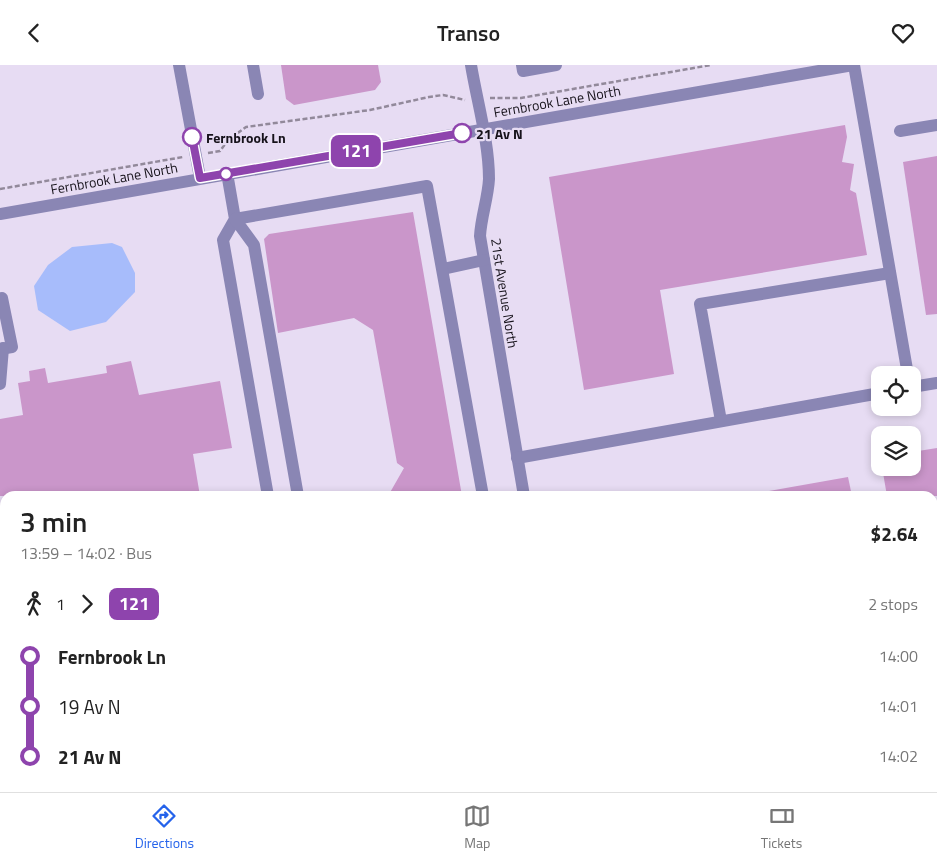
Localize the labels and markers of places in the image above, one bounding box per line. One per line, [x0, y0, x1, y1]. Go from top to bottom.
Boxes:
marker: 21 Av N [452, 123, 472, 143]
place label: 21 Av N [476, 123, 523, 144]
marker: Fernbrook Ln [182, 127, 202, 147]
place label: Fernbrook Ln [206, 127, 286, 148]
unlabelled marker [219, 167, 233, 181]

